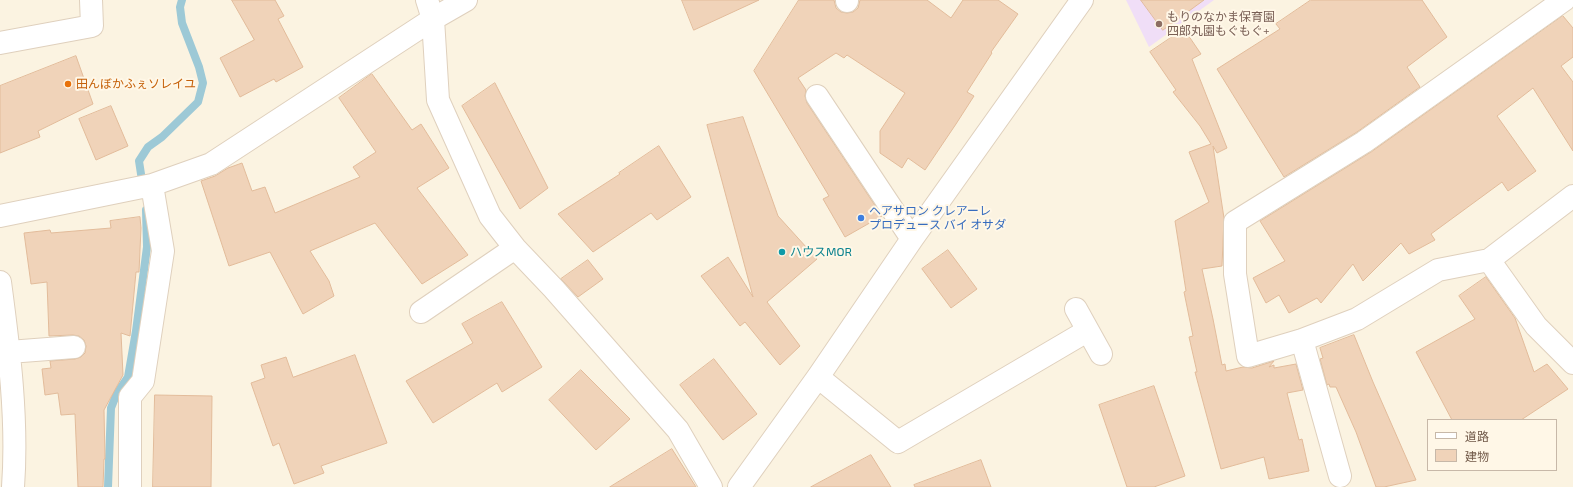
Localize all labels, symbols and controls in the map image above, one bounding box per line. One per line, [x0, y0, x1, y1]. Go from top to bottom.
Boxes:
place label: もりのなかま保育園 四郎丸園もぐもぐ+ [1167, 10, 1275, 38]
marker: もりのなかま保育園 四郎丸園もぐもぐ+ [1154, 19, 1164, 29]
place label: 田んぼかふぇソレイユ [76, 77, 196, 91]
marker: 田んぼかふぇソレイユ [63, 79, 73, 89]
place label: ヘアサロン クレアーレ プロデュース バイ オサダ [869, 204, 1006, 232]
marker: ヘアサロン クレアーレ プロデュース バイ オサダ [856, 213, 866, 223]
place label: ハウスMOR [790, 245, 852, 259]
marker: ハウスMOR [777, 247, 787, 257]
legend [1427, 419, 1557, 471]
text: 道路 [1465, 429, 1489, 443]
text: 建物 [1465, 449, 1489, 463]

